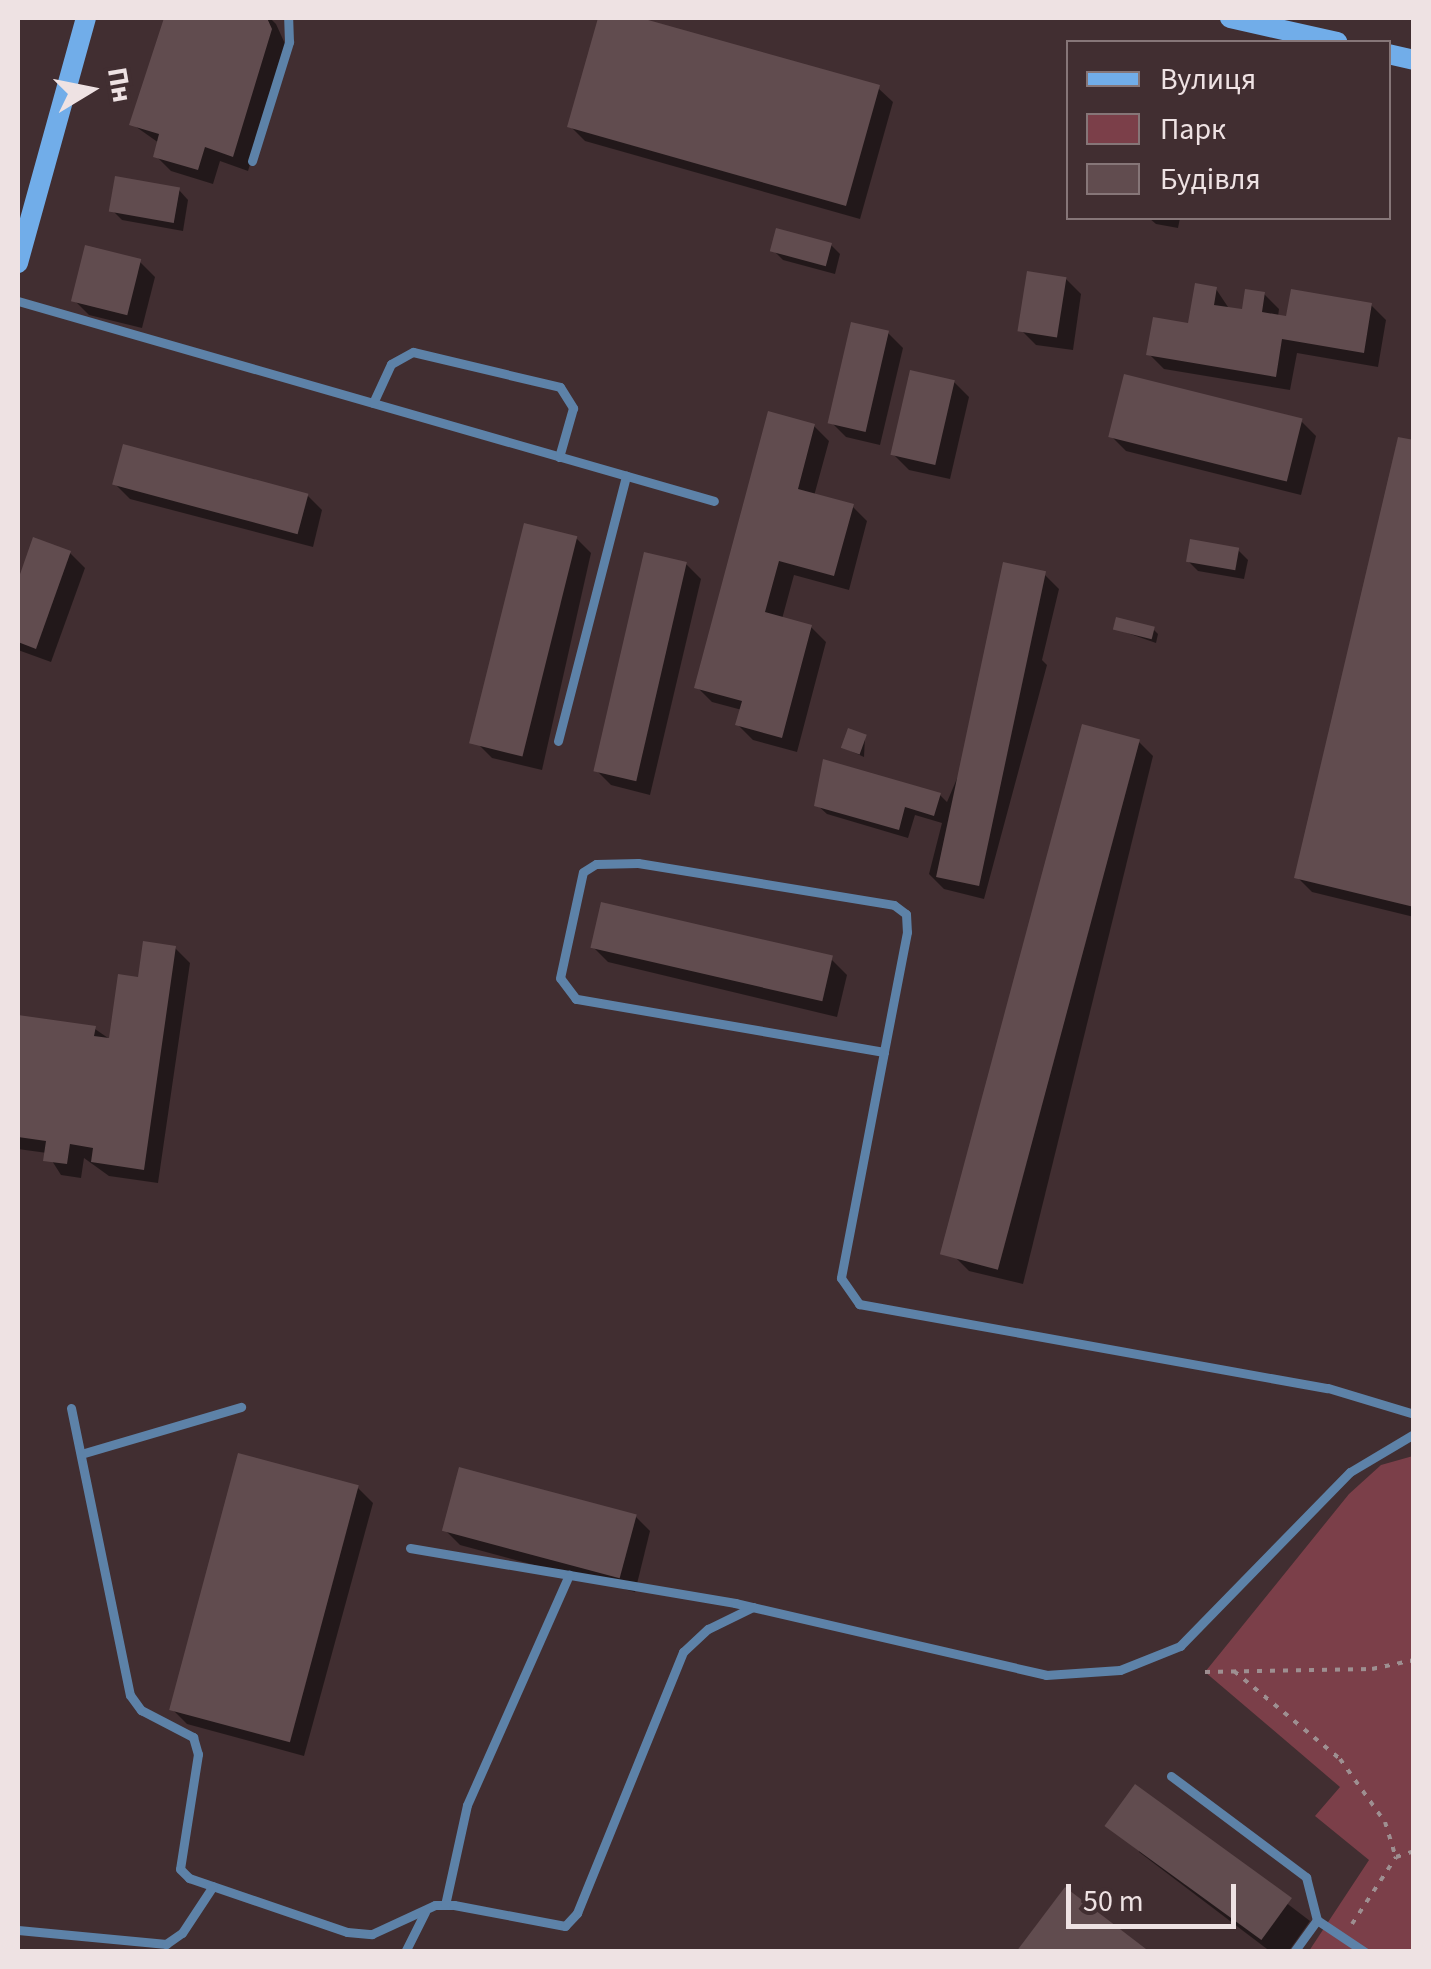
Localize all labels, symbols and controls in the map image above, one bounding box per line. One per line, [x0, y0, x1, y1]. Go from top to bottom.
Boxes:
north arrow [40, 40, 140, 140]
legend [1066, 40, 1391, 220]
text: Вулиця [1160, 58, 1256, 101]
text: Пн [97, 64, 142, 105]
text: Парк [1160, 108, 1226, 151]
text: Будівля [1160, 158, 1261, 201]
scale bar [1071, 1864, 1241, 1926]
text: 50 m [1083, 1880, 1144, 1923]

